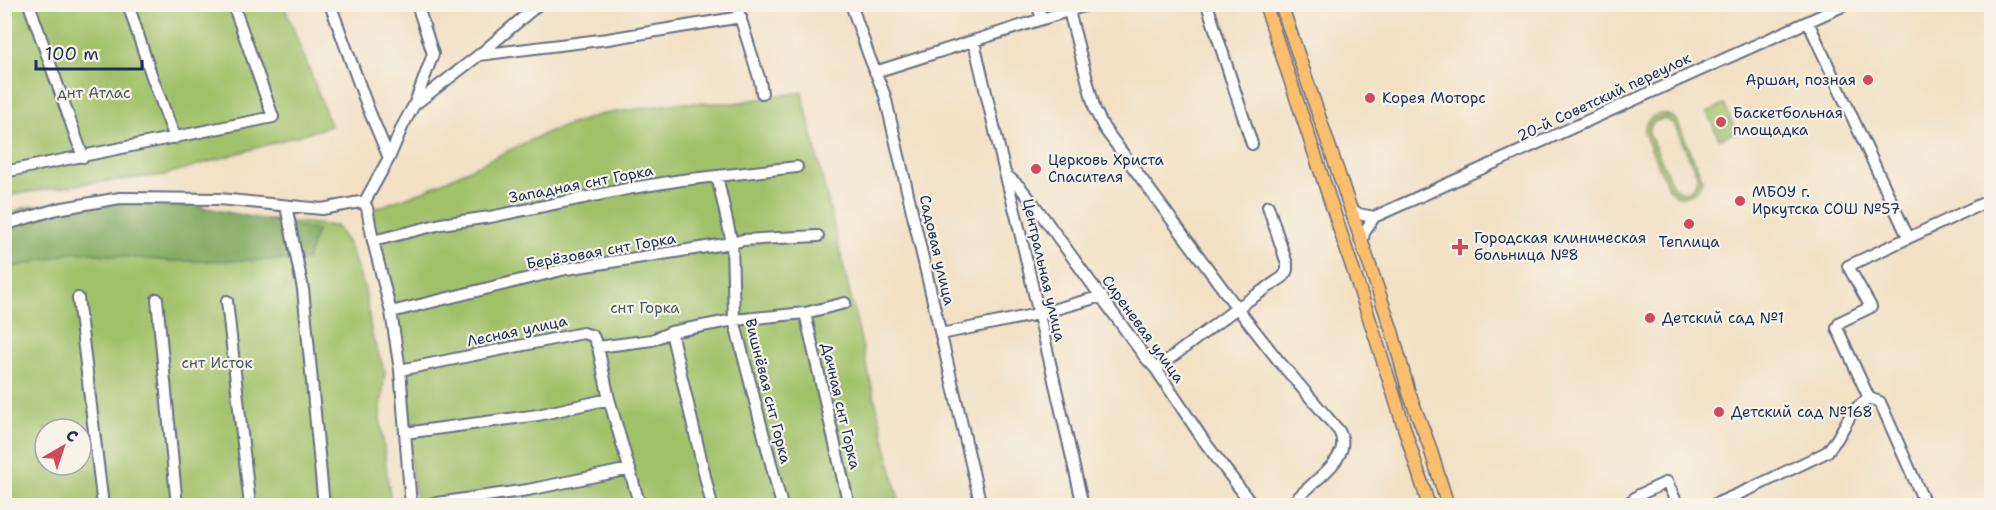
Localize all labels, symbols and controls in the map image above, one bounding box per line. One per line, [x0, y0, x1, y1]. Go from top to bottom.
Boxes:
scale bar [36, 33, 142, 71]
text: 100 m [45, 42, 99, 66]
street label: 20-й Советский переулок [1514, 48, 1694, 146]
place label: Аршан, позная [1745, 70, 1856, 90]
marker: Аршан, позная [1861, 73, 1875, 87]
park label: днт Атлас [57, 83, 131, 103]
place label: Корея Моторс [1382, 88, 1486, 108]
marker: Корея Моторс [1363, 91, 1377, 105]
place label: Баскетбольная площадка [1733, 103, 1843, 140]
marker: Баскетбольная площадка [1714, 115, 1728, 129]
place label: Церковь Христа Спасителя [1048, 150, 1165, 187]
street label: Западная снт Горка [507, 160, 656, 208]
marker: Церковь Христа Спасителя [1029, 162, 1043, 176]
place label: МБОУ г. Иркутска СОШ №57 [1752, 182, 1900, 219]
street label: Садовая улица [915, 193, 960, 308]
marker: МБОУ г. Иркутска СОШ №57 [1733, 194, 1747, 208]
street label: Центральная улица [1018, 197, 1070, 344]
marker: Теплица [1682, 217, 1696, 231]
street label: Берёзовая снт Горка [525, 228, 678, 274]
place label: Городская клиническая больница №8 [1474, 228, 1646, 265]
place label: Теплица [1658, 232, 1720, 252]
marker: Городская клиническая больница №8 [1451, 238, 1469, 256]
street label: Сиреневая улица [1097, 271, 1189, 387]
park label: снт Горка [610, 298, 680, 318]
place label: Детский сад №1 [1662, 308, 1784, 328]
street label: Лесная улица [465, 310, 570, 351]
marker: Детский сад №1 [1643, 311, 1657, 325]
street label: Вишнёвая снт Горка [740, 316, 796, 466]
street label: Дачная снт Горка [817, 341, 865, 472]
park label: снт Исток [182, 353, 252, 373]
place label: Детский сад №168 [1731, 402, 1873, 422]
marker: Детский сад №168 [1712, 405, 1726, 419]
north arrow [33, 417, 93, 477]
text: С [62, 424, 83, 447]

